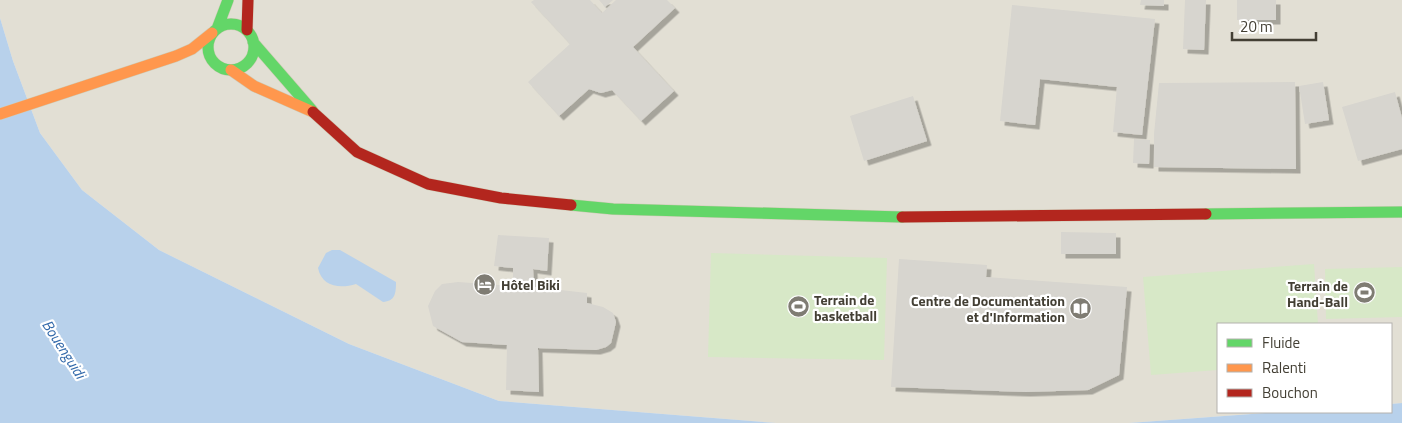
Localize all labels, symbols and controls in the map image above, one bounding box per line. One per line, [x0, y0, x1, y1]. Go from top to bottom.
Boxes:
scale bar [1232, 10, 1316, 42]
text: 20 m [1240, 15, 1273, 38]
hotel icon: Hôtel Biki [473, 272, 497, 296]
place label: Hôtel Biki [501, 274, 560, 295]
place label: Terrain de Hand-Ball [1287, 275, 1348, 312]
sports icon: Terrain de Hand-Ball [1352, 281, 1376, 305]
place label: Terrain de basketball [814, 289, 877, 326]
place label: Centre de Documentation et d'Information [911, 290, 1065, 327]
sports icon: Terrain de basketball [786, 295, 810, 319]
library icon: Centre de Documentation et d'Information [1069, 296, 1093, 320]
water label: Bouenguidi [36, 315, 93, 385]
legend [1217, 323, 1392, 413]
text: Fluide [1262, 331, 1300, 354]
text: Ralenti [1262, 356, 1306, 379]
text: Bouchon [1262, 381, 1318, 404]

